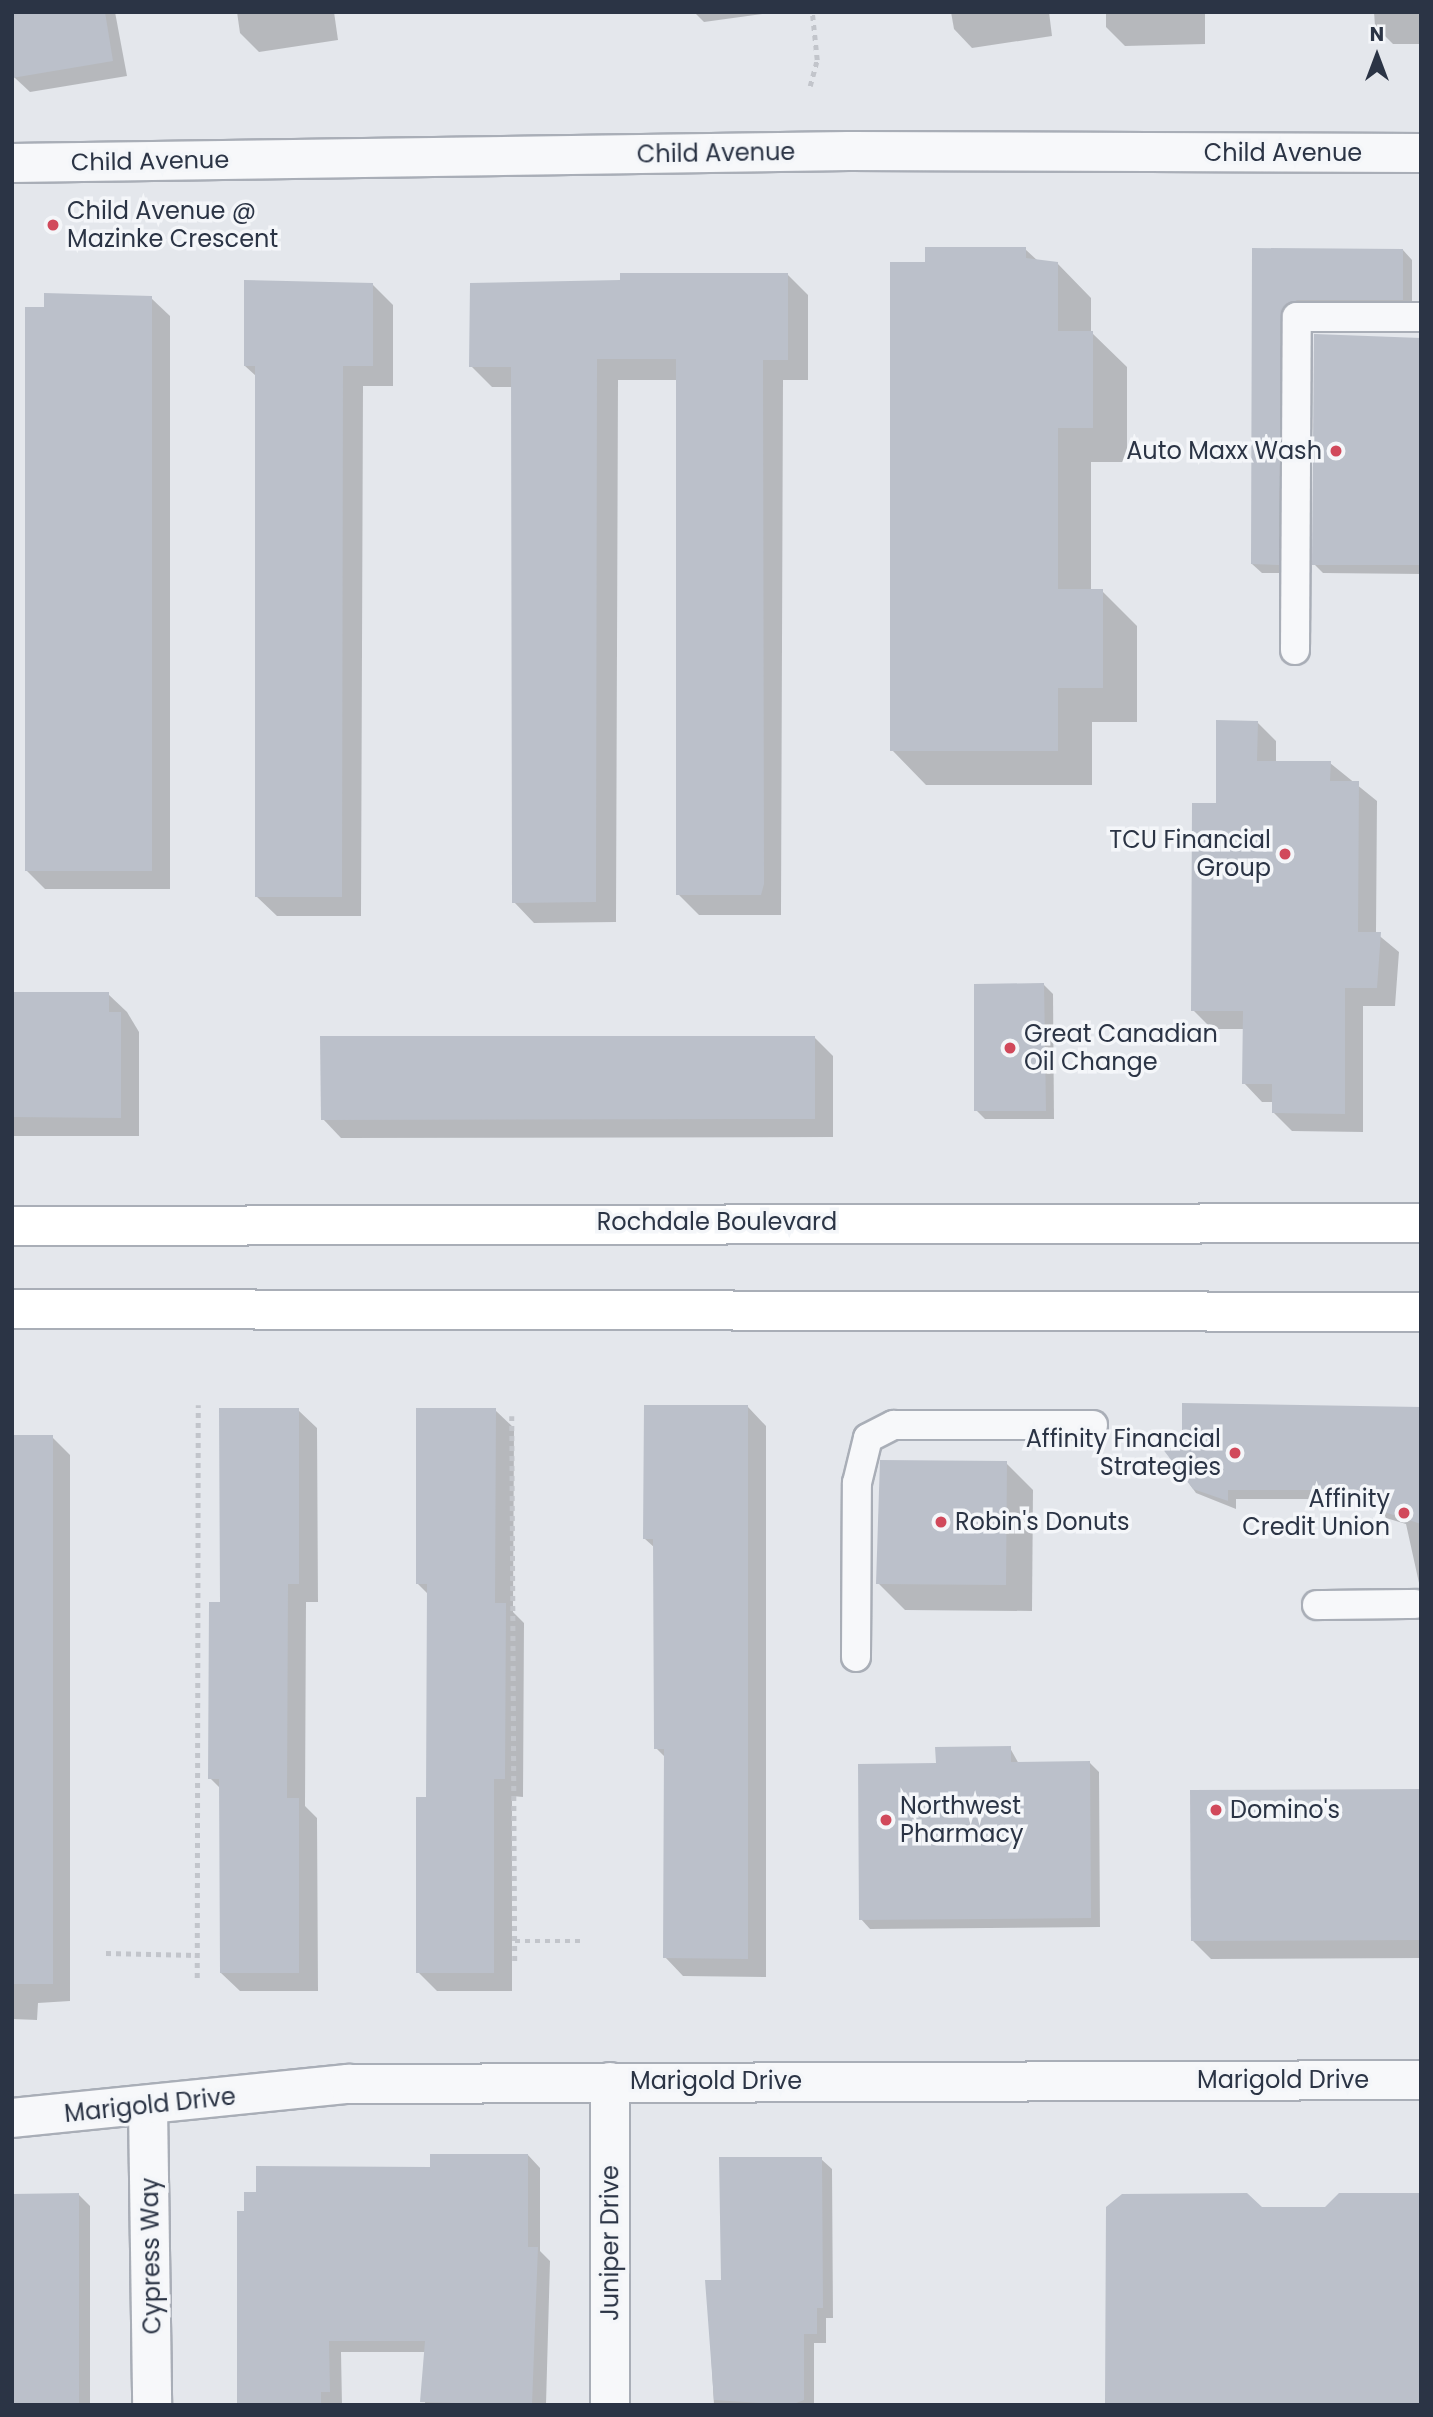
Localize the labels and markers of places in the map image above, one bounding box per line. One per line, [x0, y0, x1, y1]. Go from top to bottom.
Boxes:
place label: Child Avenue @ Mazinke Crescent [67, 197, 278, 253]
marker: Child Avenue @ Mazinke Crescent [45, 217, 61, 233]
place label: Auto Maxx Wash [1126, 437, 1322, 465]
marker: Auto Maxx Wash [1328, 443, 1344, 459]
place label: TCU Financial Group [1109, 826, 1271, 882]
marker: TCU Financial Group [1277, 846, 1293, 862]
place label: Great Canadian Oil Change [1024, 1020, 1218, 1076]
marker: Great Canadian Oil Change [1002, 1040, 1018, 1056]
place label: Affinity Financial Strategies [1026, 1425, 1221, 1481]
marker: Affinity Financial Strategies [1227, 1445, 1243, 1461]
place label: Affinity Credit Union [1242, 1485, 1390, 1541]
marker: Affinity Credit Union [1396, 1505, 1412, 1521]
place label: Robin's Donuts [955, 1508, 1130, 1536]
marker: Robin's Donuts [933, 1514, 949, 1530]
place label: Northwest Pharmacy [900, 1792, 1023, 1848]
place label: Domino's [1230, 1796, 1340, 1824]
marker: Domino's [1208, 1802, 1224, 1818]
marker: Northwest Pharmacy [878, 1812, 894, 1828]

